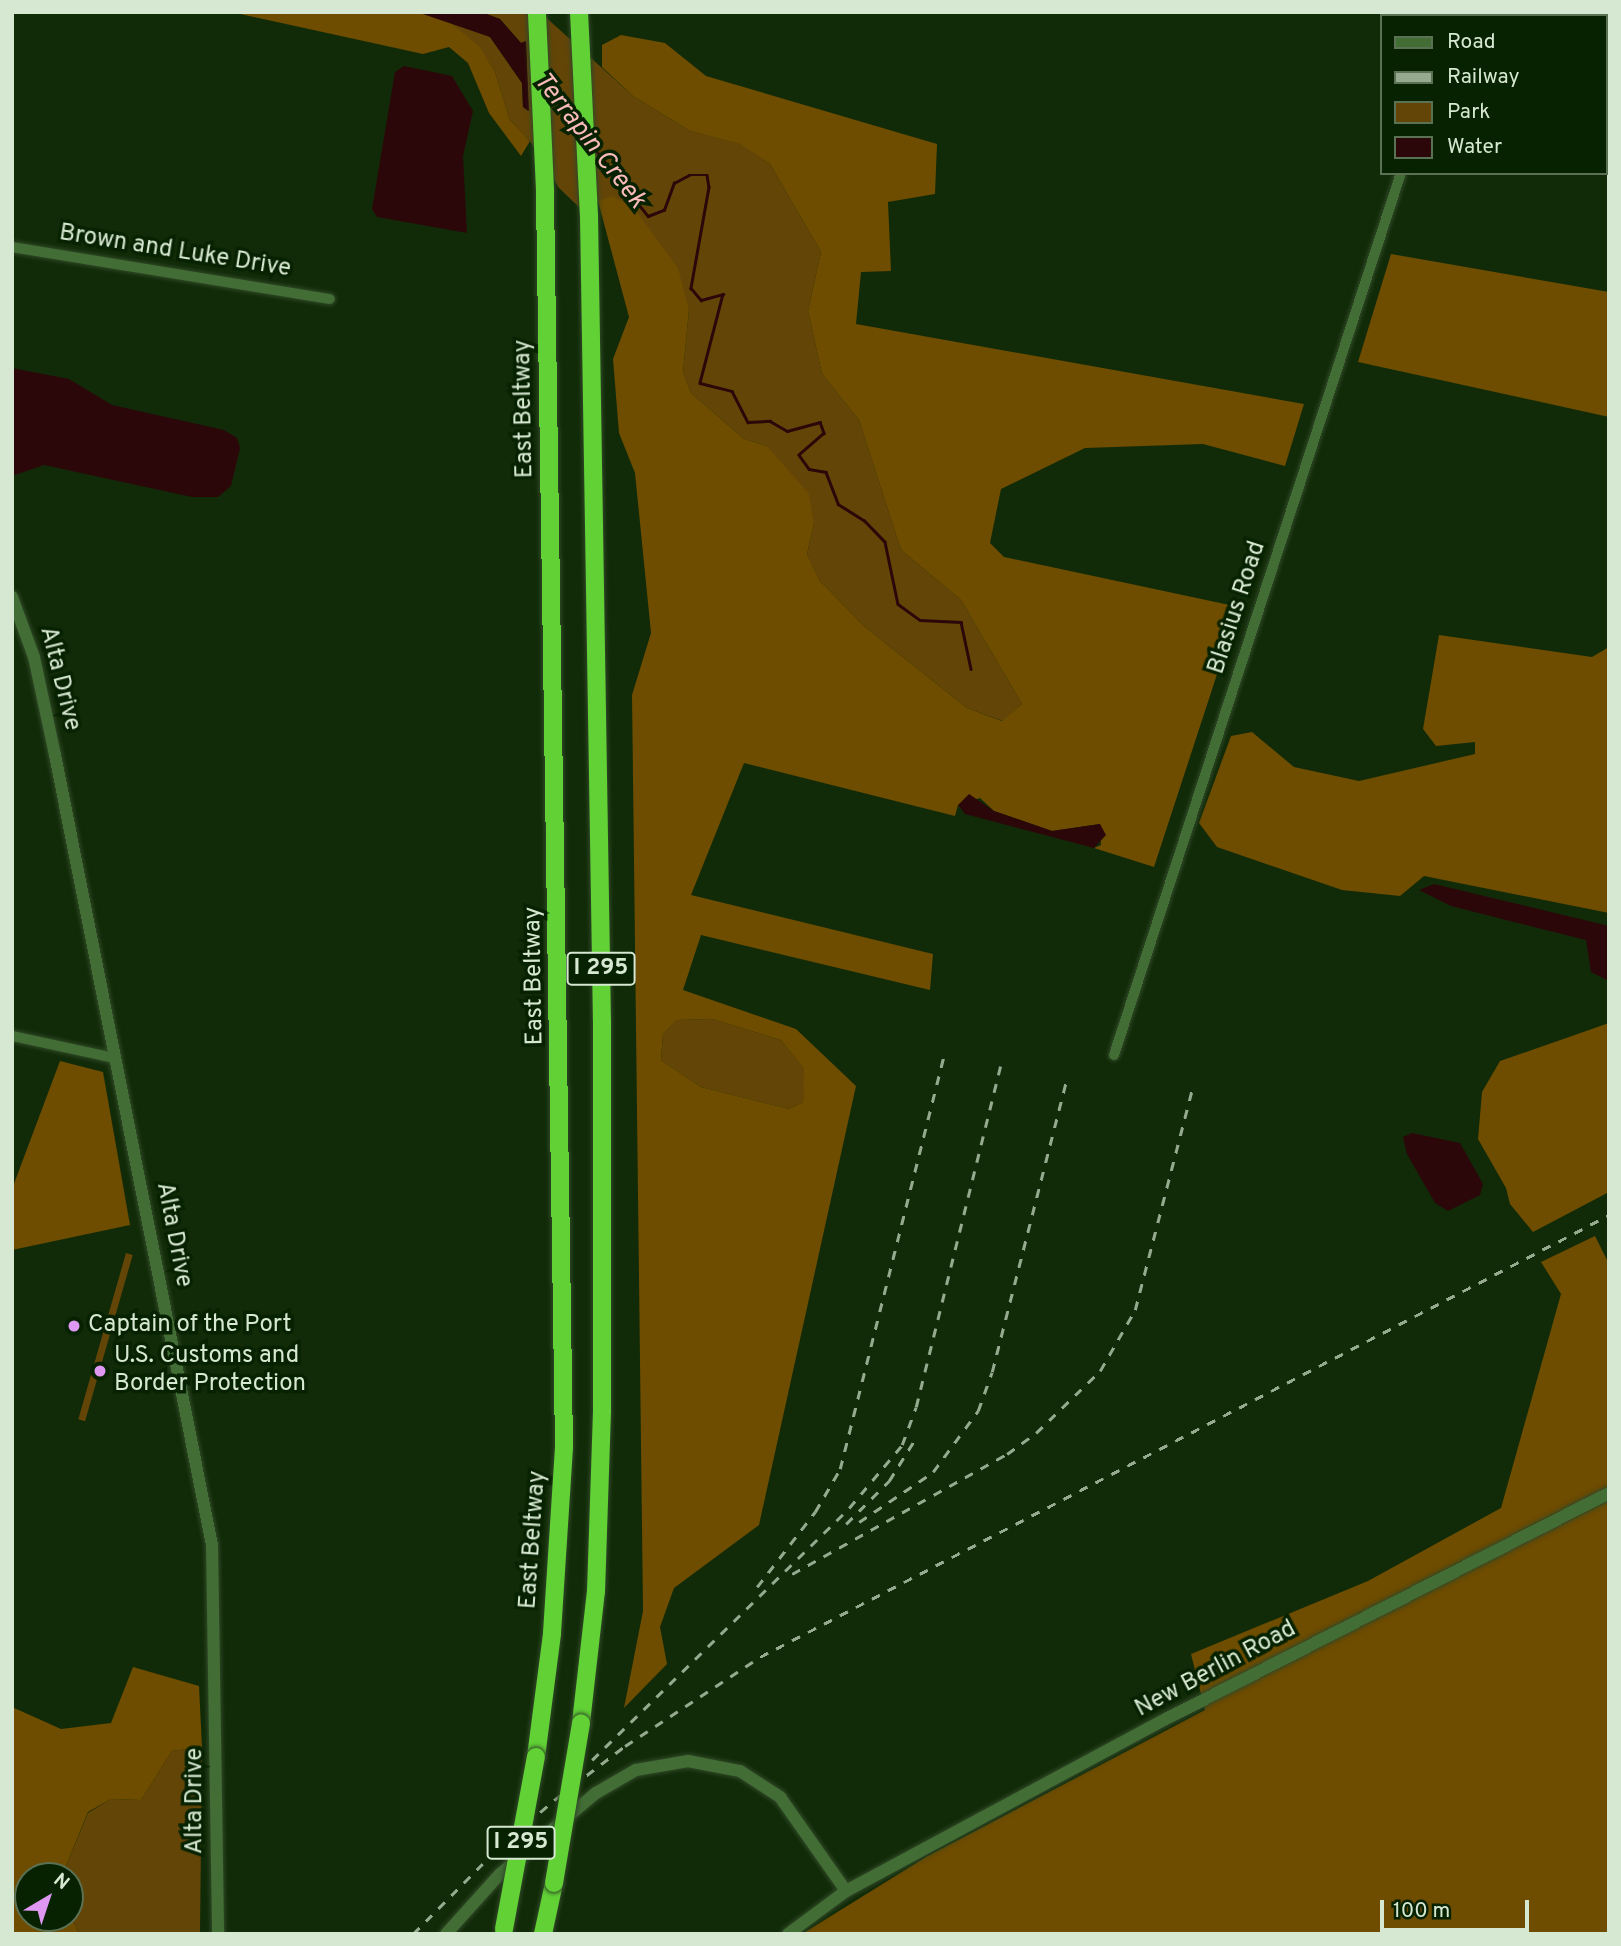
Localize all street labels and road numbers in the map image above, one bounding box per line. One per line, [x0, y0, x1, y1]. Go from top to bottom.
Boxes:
street label: Brown and Luke Drive [57, 219, 293, 285]
street label: East Beltway [509, 339, 541, 479]
street label: Blasius Road [1203, 538, 1273, 678]
street label: Alta Drive [32, 624, 86, 734]
street label: East Beltway [519, 906, 551, 1046]
road number: I 295 [566, 950, 636, 988]
street label: Alta Drive [149, 1180, 197, 1290]
street label: East Beltway [515, 1470, 553, 1610]
street label: New Berlin Road [1131, 1616, 1301, 1724]
street label: Alta Drive [182, 1748, 210, 1854]
road number: I 295 [486, 1824, 556, 1862]

